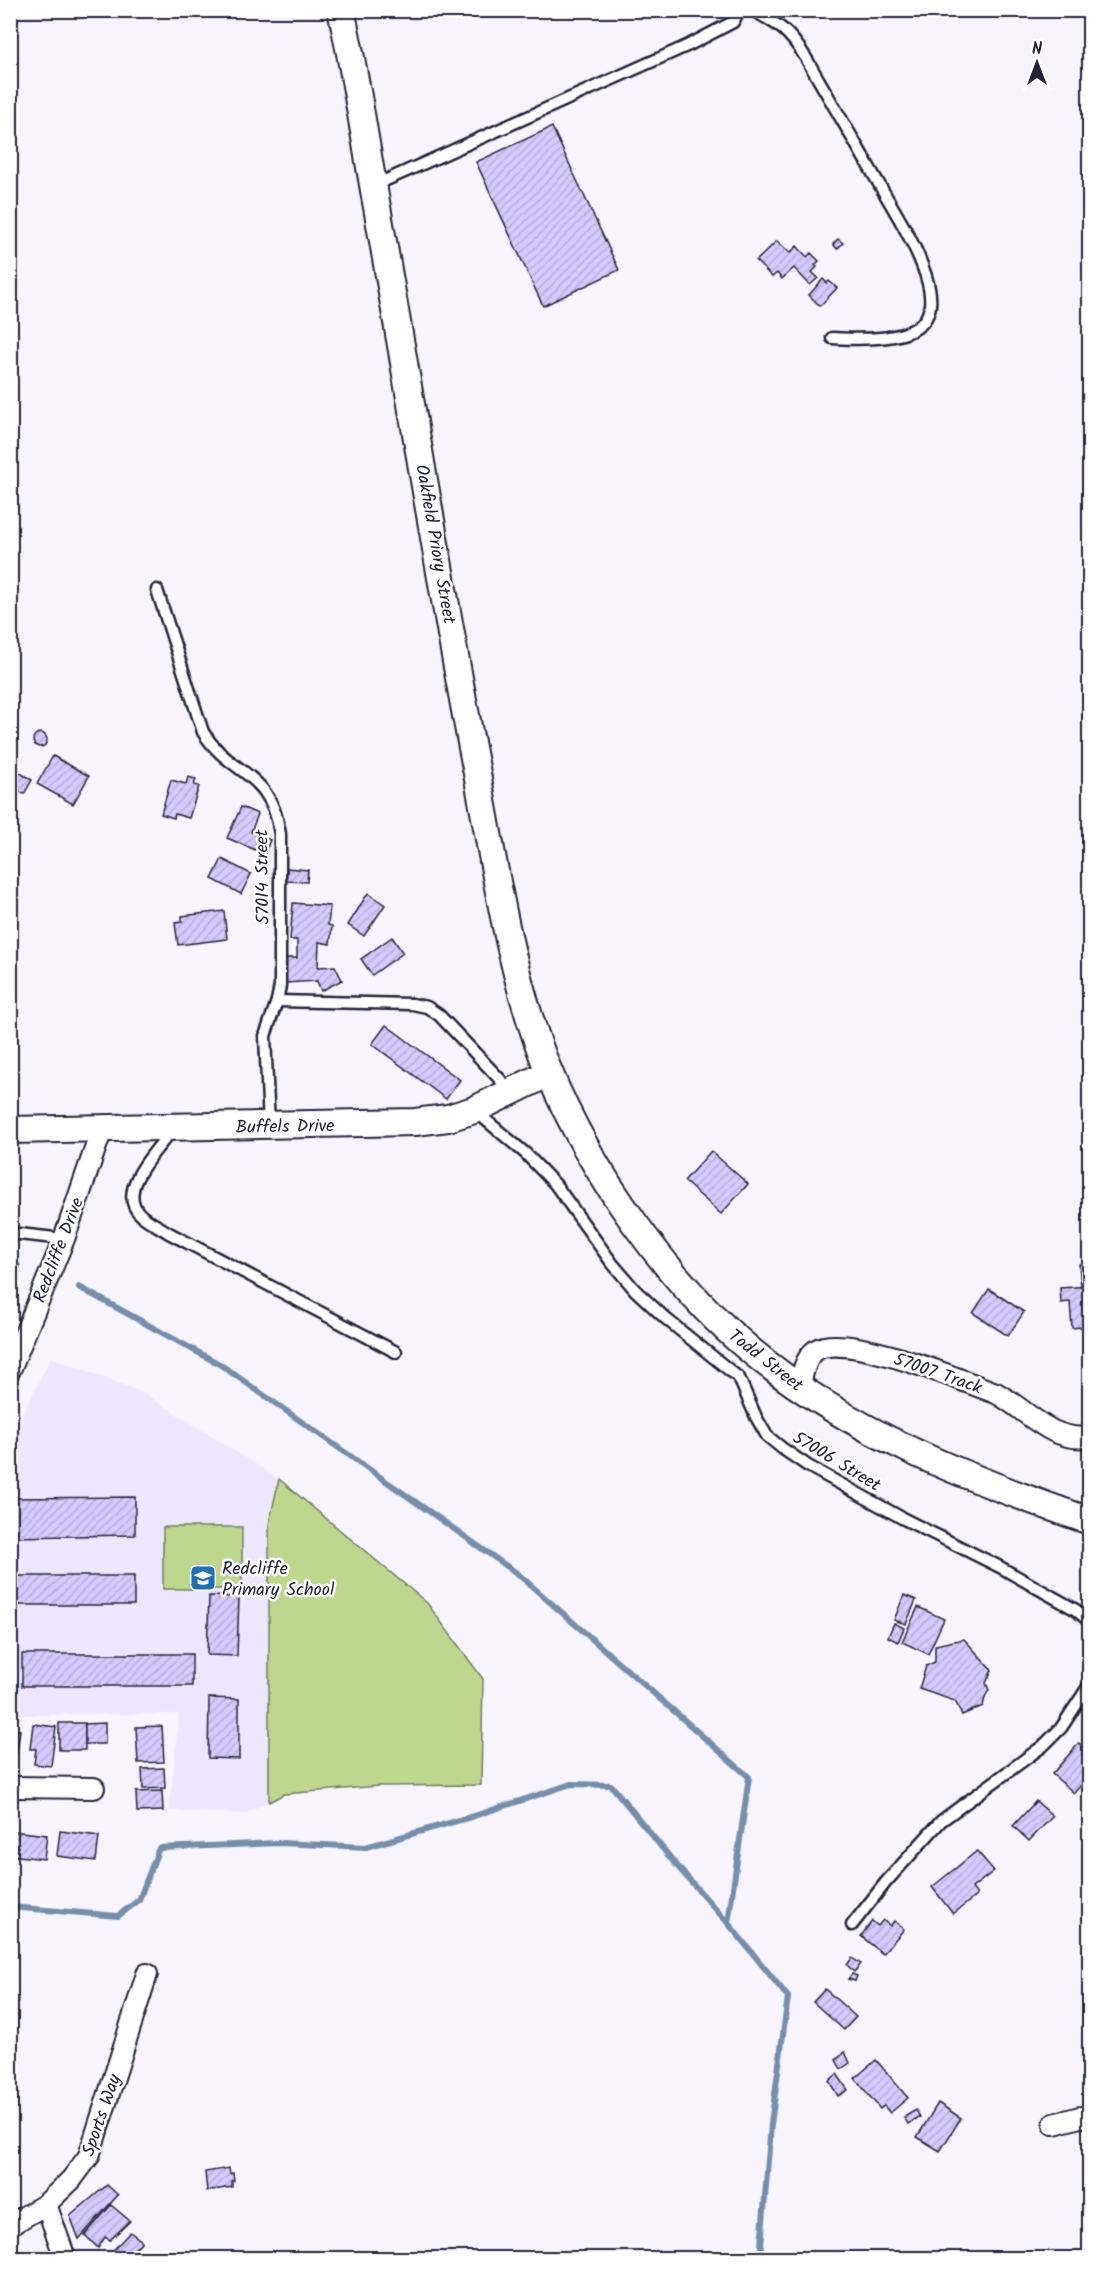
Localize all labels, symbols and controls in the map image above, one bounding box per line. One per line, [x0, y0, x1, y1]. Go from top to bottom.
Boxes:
north arrow [1007, 33, 1067, 93]
text: N [1032, 37, 1042, 62]
street label: Oakfield Priory Street [406, 462, 463, 627]
street label: 57014 Street [248, 828, 279, 925]
street label: Buffels Drive [235, 1112, 335, 1143]
street label: Redcliffe Drive [26, 1194, 93, 1307]
street label: Todd Street [721, 1322, 810, 1401]
street label: 57007 Track [889, 1346, 986, 1403]
street label: 57006 Street [786, 1424, 887, 1501]
place label: Redcliffe Primary School [222, 1555, 335, 1605]
school or university icon: Redcliffe Primary School [188, 1563, 218, 1593]
street label: Sports Way [75, 2070, 130, 2160]

